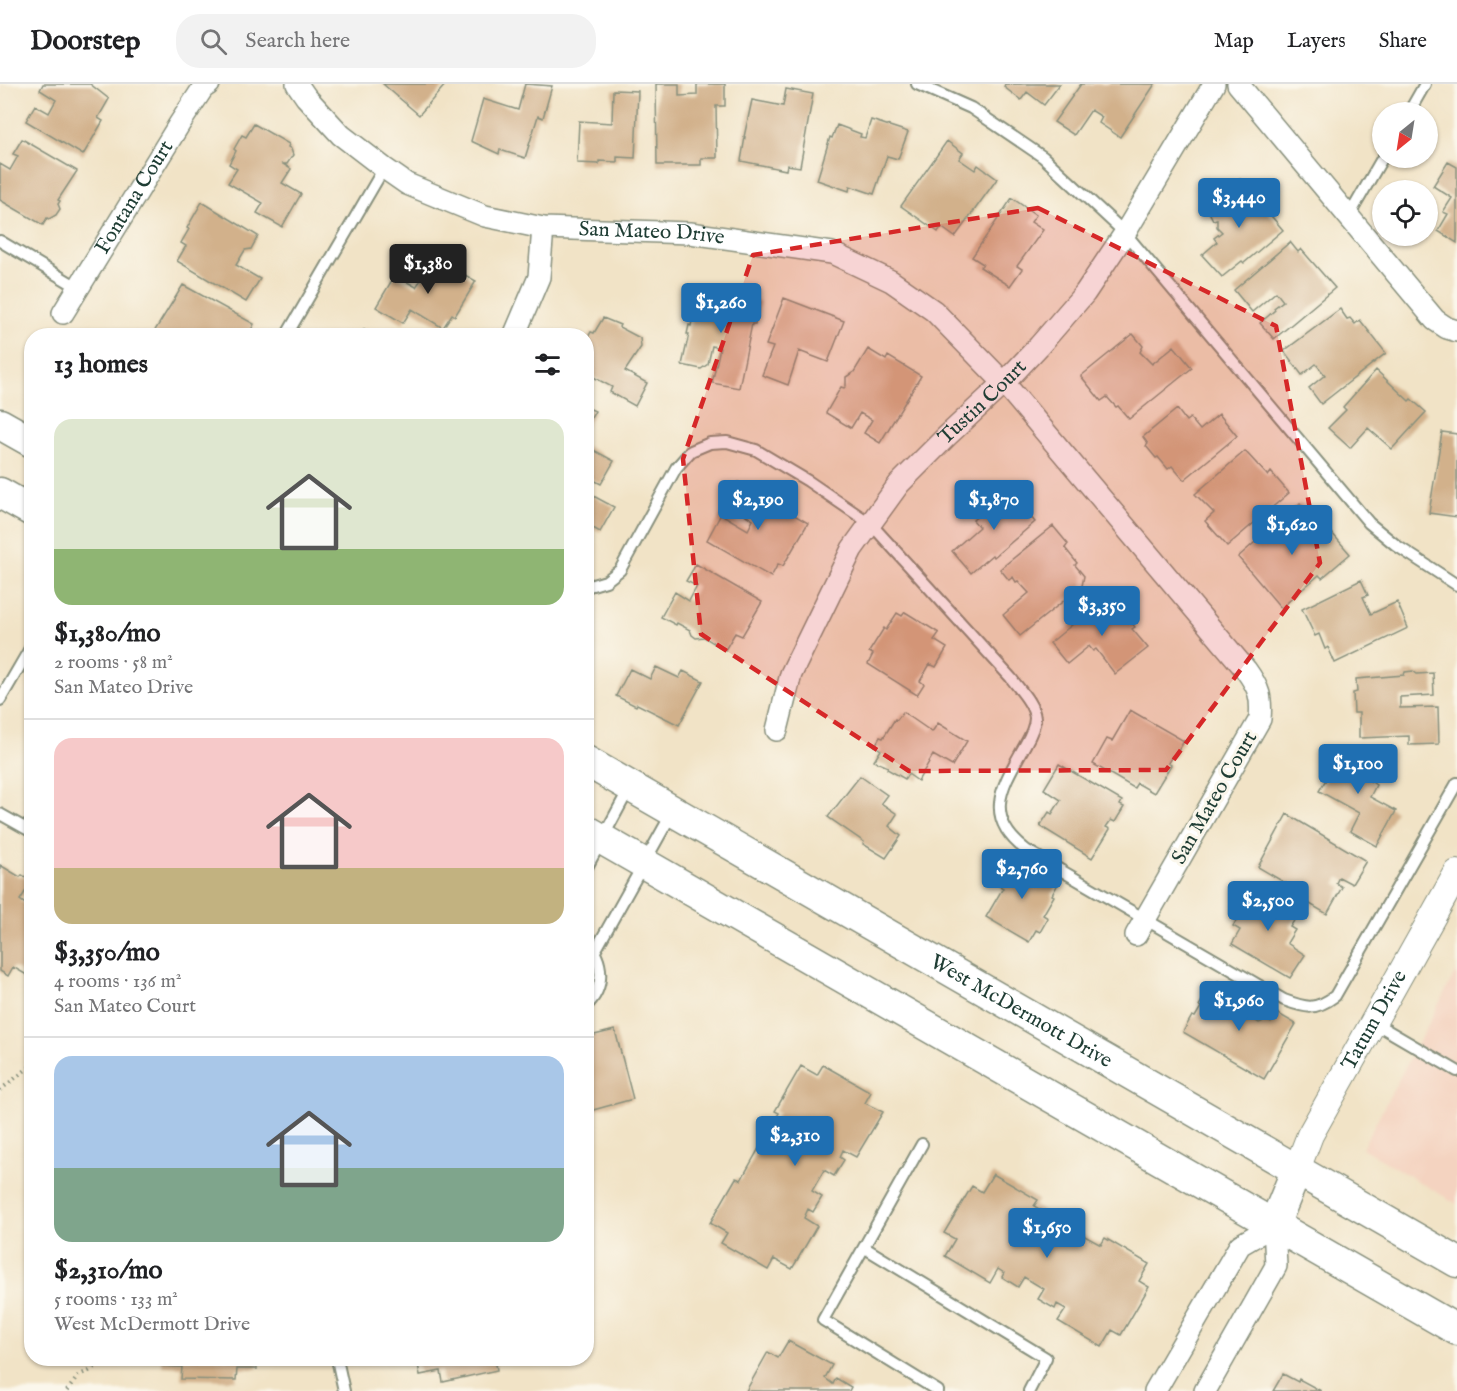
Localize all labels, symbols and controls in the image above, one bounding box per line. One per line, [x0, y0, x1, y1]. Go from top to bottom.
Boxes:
search box [176, 14, 596, 68]
text: Doorstep [30, 24, 140, 59]
icon: search [197, 25, 230, 58]
text: Search here [245, 27, 350, 55]
text: Map [1214, 28, 1254, 55]
text: Layers [1287, 28, 1346, 55]
text: Share [1379, 28, 1427, 55]
north arrow [1372, 102, 1438, 168]
map controls [1372, 102, 1438, 246]
street label: Fontana Court [89, 135, 180, 259]
pin: $3,440 [1190, 178, 1288, 229]
button: locate [1372, 180, 1438, 246]
text: $3,440 [1212, 185, 1266, 210]
street label: San Mateo Drive [578, 216, 727, 251]
pin: $1,380 [379, 244, 477, 295]
text: $1,380 [404, 251, 452, 276]
pin: $1,260 [672, 283, 770, 334]
text: $1,260 [695, 290, 747, 315]
text: 13 homes [54, 348, 148, 381]
icon: filters [531, 348, 564, 381]
street label: Tustin Court [933, 354, 1033, 451]
icon: home [255, 458, 363, 566]
pin: $2,190 [709, 480, 807, 531]
pin: $1,870 [945, 480, 1043, 531]
text: $2,190 [732, 487, 784, 512]
text: $1,870 [969, 487, 1019, 512]
pin: $1,620 [1243, 505, 1341, 556]
text: $1,620 [1266, 512, 1318, 537]
pin: $3,350 [1053, 586, 1151, 637]
text: $3,350 [1078, 593, 1126, 618]
text: $1,380/mo [54, 617, 161, 650]
text: 2 rooms · 58 m² [54, 650, 173, 675]
text: San Mateo Drive [54, 675, 193, 700]
street label: San Mateo Court [1166, 727, 1264, 869]
pin: $1,100 [1309, 744, 1407, 795]
text: $1,100 [1333, 751, 1383, 776]
icon: home [255, 777, 363, 885]
pin: $2,760 [973, 849, 1071, 900]
text: $2,760 [996, 856, 1048, 881]
pin: $2,500 [1219, 881, 1317, 932]
text: $2,500 [1242, 888, 1294, 913]
text: $3,350/mo [54, 936, 160, 969]
street label: West McDermott Drive [925, 948, 1117, 1075]
street label: Tatum Drive [1336, 965, 1413, 1075]
text: 4 rooms · 136 m² [54, 969, 181, 994]
pin: $1,960 [1190, 981, 1288, 1032]
text: $1,960 [1214, 988, 1264, 1013]
text: San Mateo Court [54, 994, 196, 1019]
icon: home [255, 1095, 363, 1203]
pin: $2,310 [746, 1116, 844, 1167]
text: $2,310 [770, 1123, 820, 1148]
pin: $1,650 [998, 1208, 1096, 1259]
text: $1,650 [1022, 1215, 1072, 1240]
text: $2,310/mo [54, 1254, 162, 1287]
text: 5 rooms · 133 m² [54, 1287, 178, 1312]
text: West McDermott Drive [54, 1312, 250, 1337]

